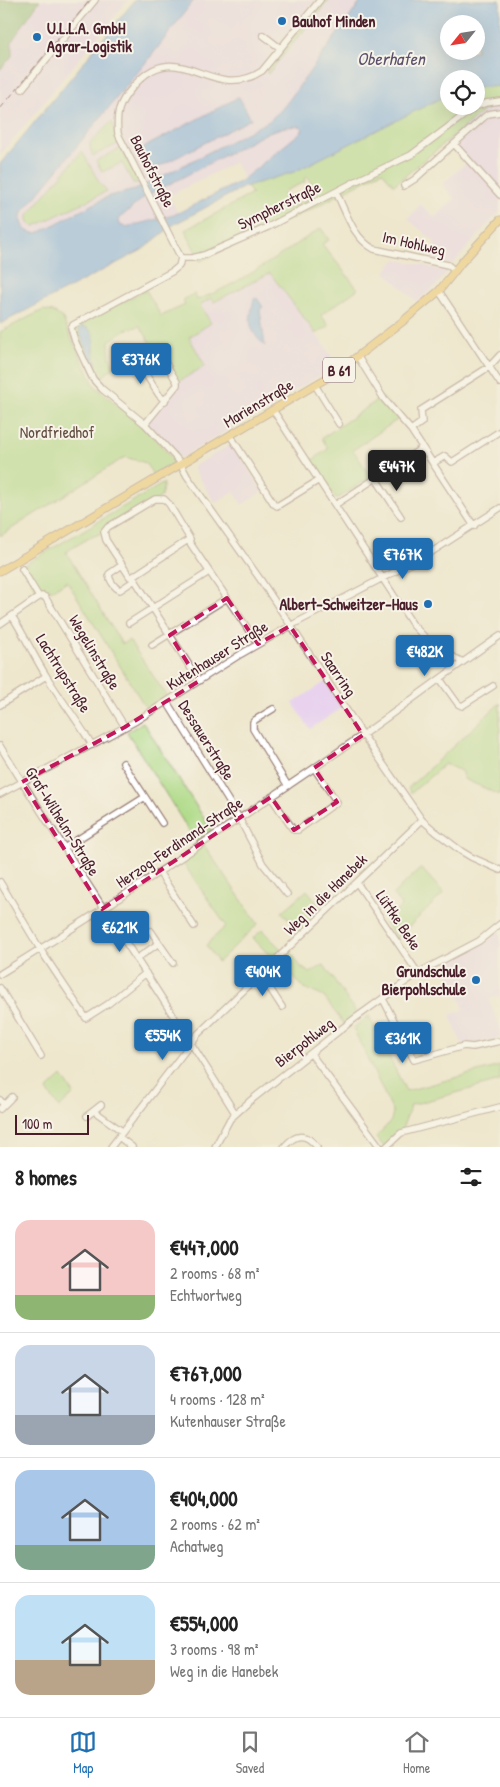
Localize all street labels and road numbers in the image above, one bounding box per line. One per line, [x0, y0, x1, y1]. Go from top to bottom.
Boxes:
street label: Bauhofstraße [125, 131, 181, 212]
street label: Sympherstraße [234, 175, 325, 235]
street label: Im Hohlweg [380, 225, 448, 261]
road number: B 61 [323, 358, 355, 382]
street label: Marienstraße [219, 373, 298, 433]
street label: Wegelinstraße [64, 610, 126, 694]
street label: Kutenhauser Straße [162, 615, 272, 695]
street label: Lachtrupstraße [31, 629, 97, 717]
street label: Saarring [316, 647, 362, 701]
street label: Dessauerstraße [174, 696, 241, 785]
street label: Graf-Wilhelm-Straße [21, 762, 106, 880]
street label: Herzog-Ferdinand-Straße [111, 791, 247, 893]
street label: Weg in die Hanebek [278, 848, 372, 940]
street label: Lüttke Beke [371, 886, 427, 955]
street label: Bierpohlweg [270, 1012, 338, 1072]

